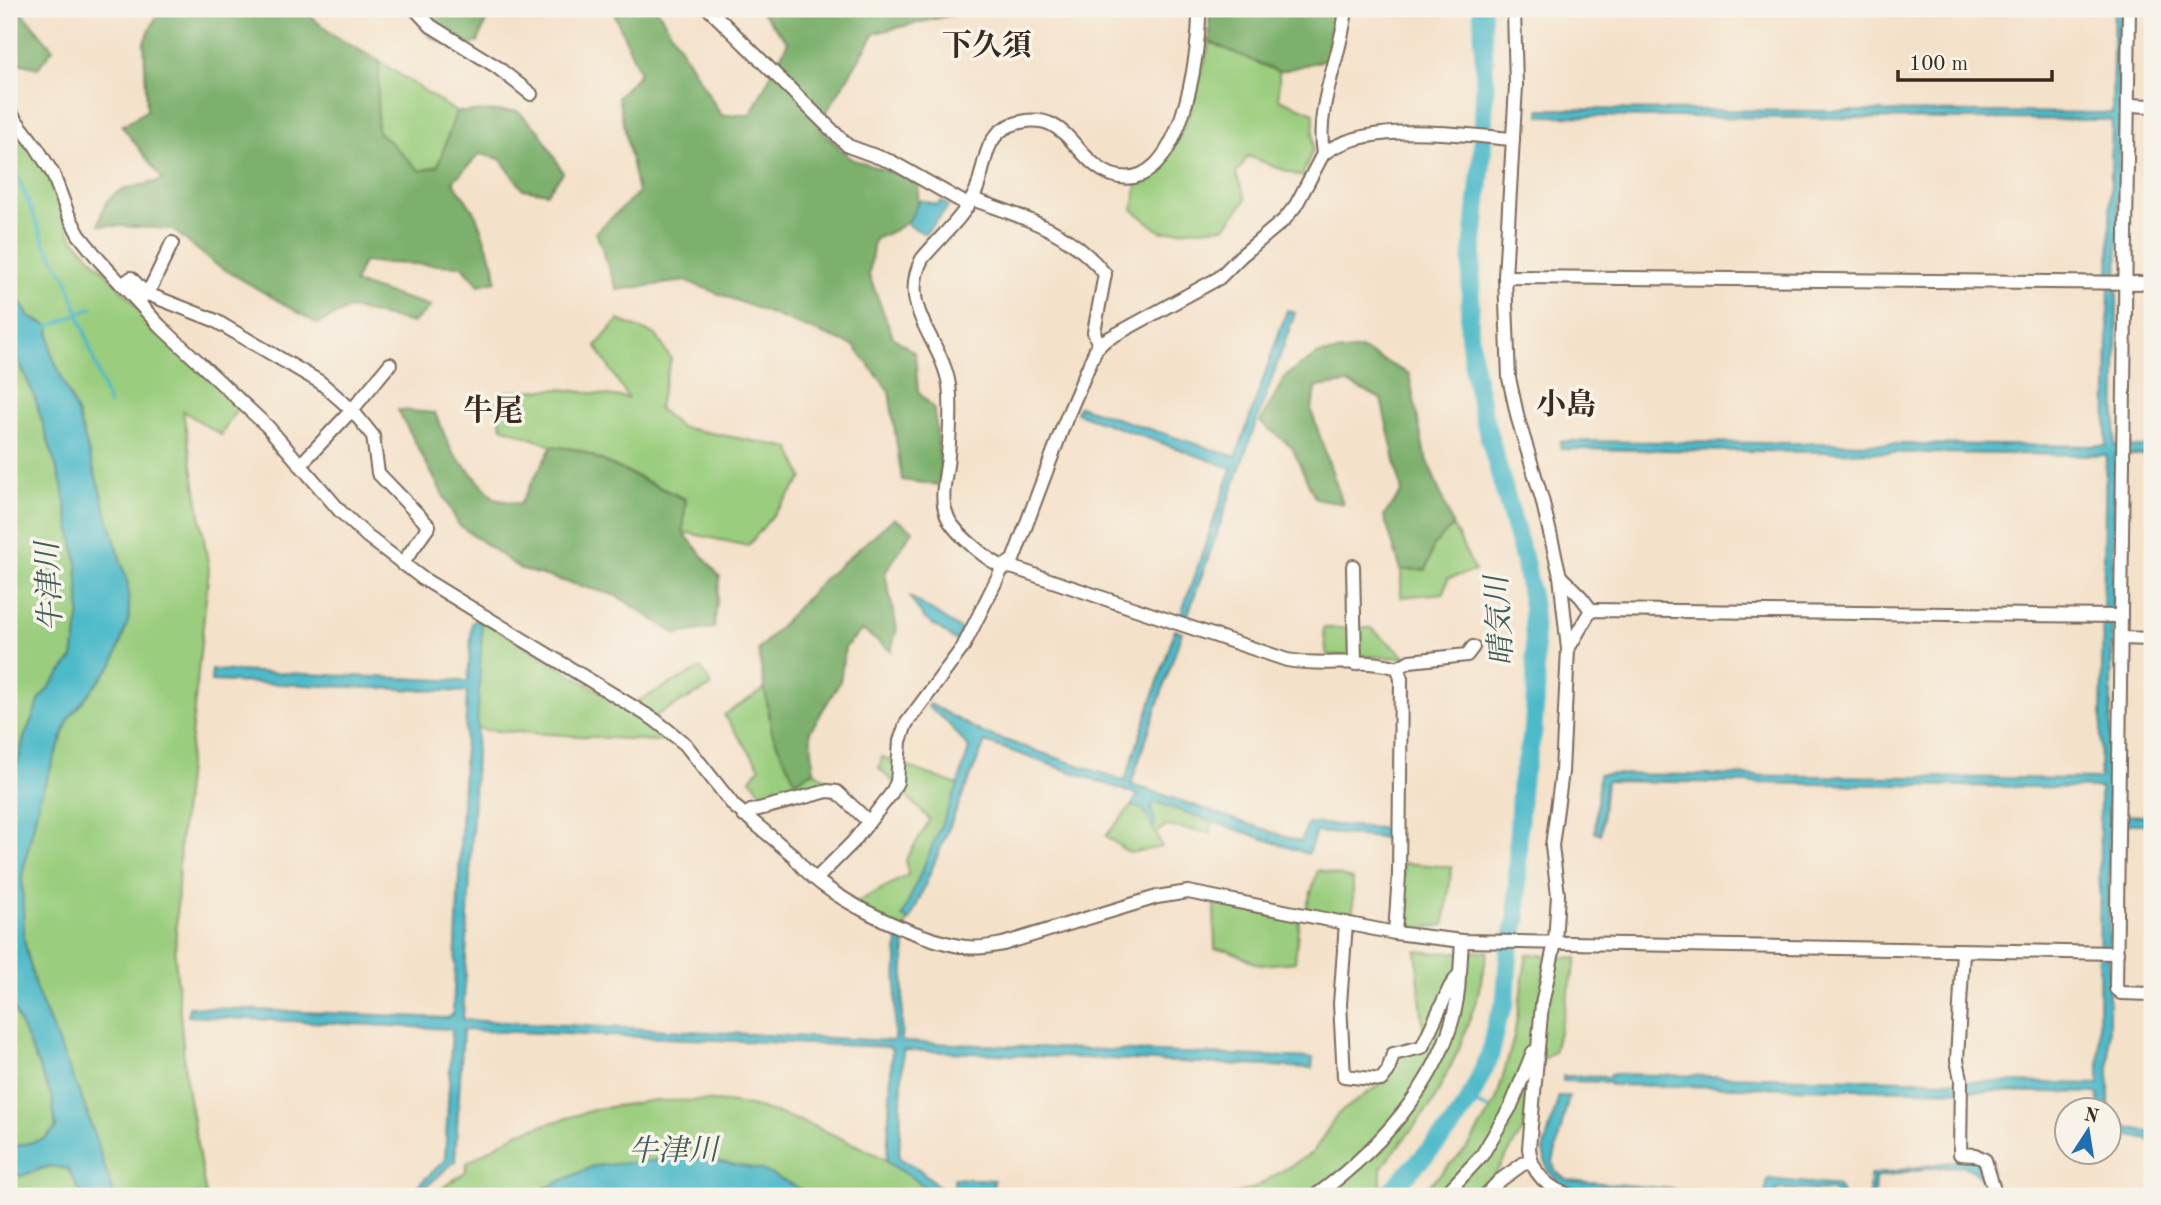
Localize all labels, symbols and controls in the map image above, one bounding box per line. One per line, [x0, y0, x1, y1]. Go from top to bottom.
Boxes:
district label: 下久須 [942, 29, 1032, 62]
scale bar [1898, 38, 2052, 82]
text: 100 m [1909, 54, 1968, 75]
district label: 小島 [1536, 388, 1596, 421]
district label: 牛尾 [463, 394, 523, 427]
water label: 牛津川 [31, 538, 68, 633]
water label: 晴気川 [1480, 572, 1519, 667]
north arrow [2052, 1096, 2122, 1166]
text: N [2082, 1106, 2101, 1128]
water label: 牛津川 [628, 1133, 721, 1168]

